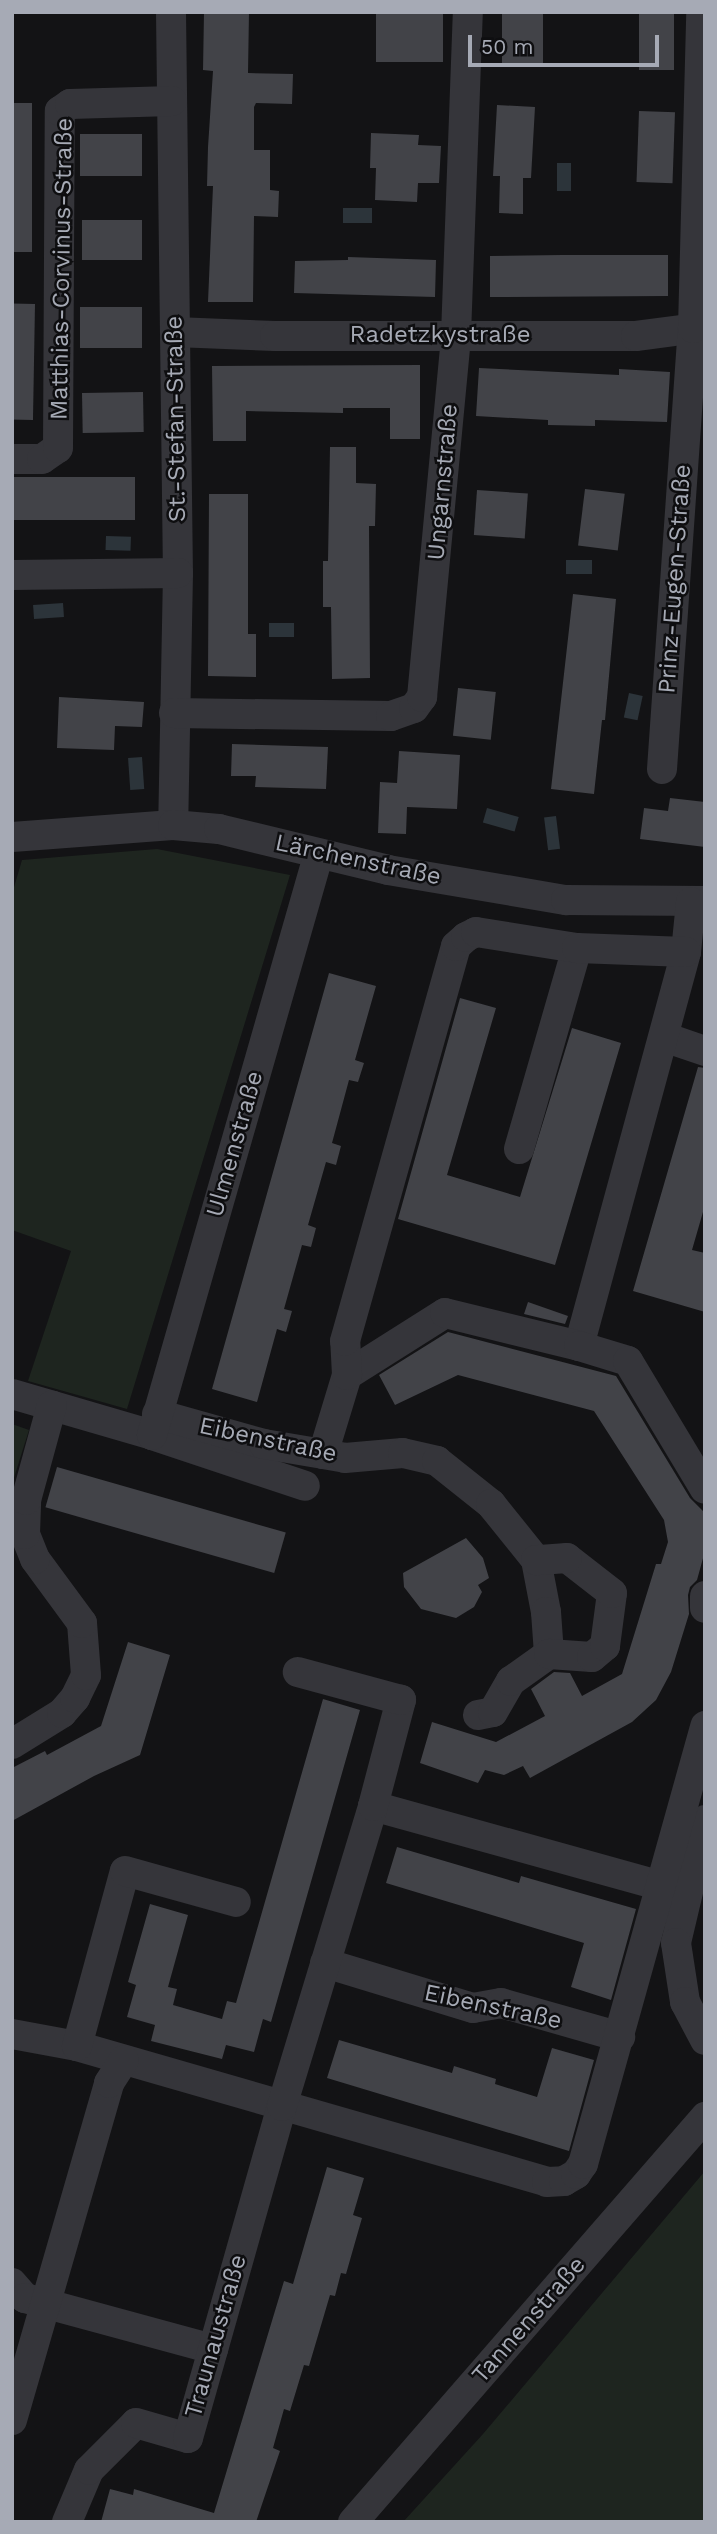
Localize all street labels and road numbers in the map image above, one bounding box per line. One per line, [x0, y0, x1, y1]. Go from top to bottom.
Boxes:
street label: Matthias-Corvinus-Straße [45, 118, 79, 420]
street label: St.-Stefan-Straße [160, 316, 192, 522]
street label: Radetzkystraße [349, 321, 531, 349]
street label: Ungarnstraße [422, 402, 464, 562]
street label: Prinz-Eugen-Straße [653, 463, 697, 695]
street label: Lärchenstraße [272, 828, 444, 892]
street label: Ulmenstraße [200, 1068, 270, 1220]
street label: Eibenstraße [197, 1411, 339, 1469]
street label: Eibenstraße [422, 1978, 564, 2036]
street label: Traunaustraße [179, 2251, 253, 2421]
street label: Tannenstraße [466, 2251, 592, 2389]

